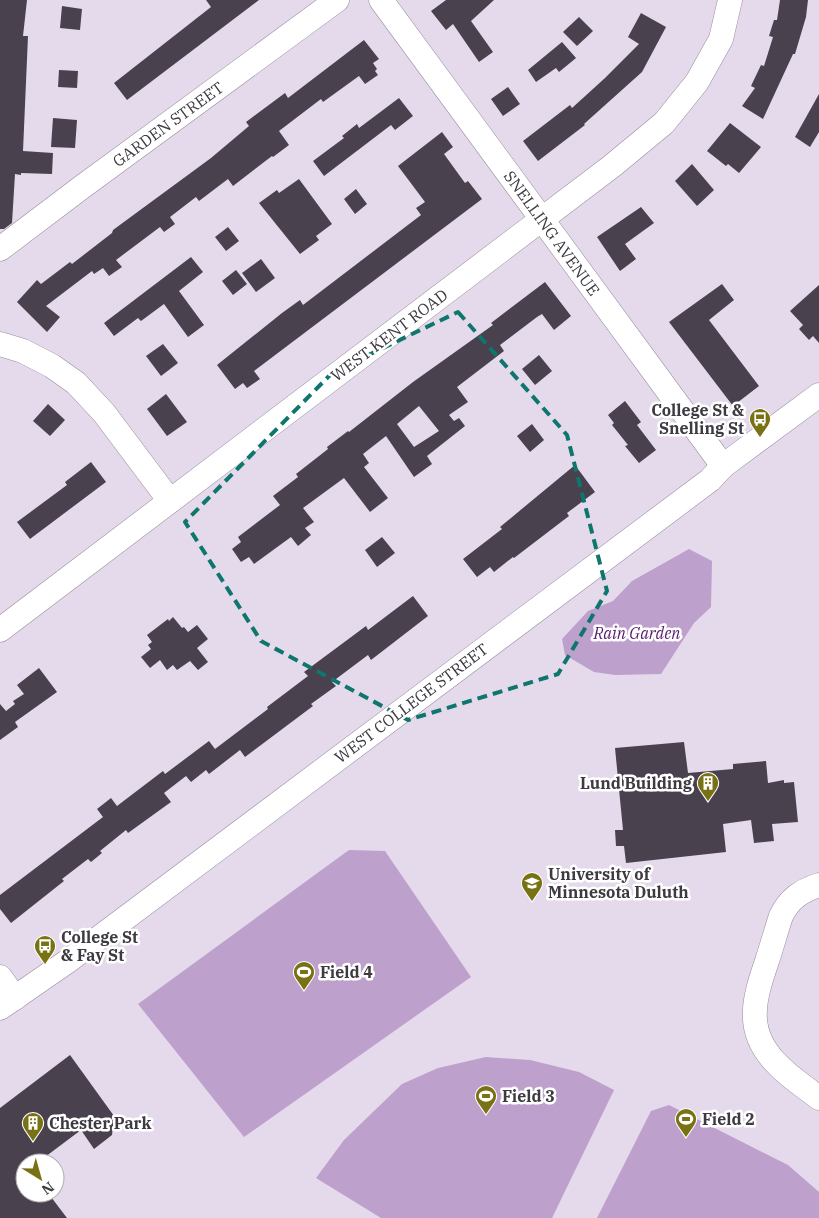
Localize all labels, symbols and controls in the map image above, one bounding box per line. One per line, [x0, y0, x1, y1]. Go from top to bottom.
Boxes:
street label: GARDEN STREET [109, 77, 227, 171]
street label: SNELLING AVENUE [500, 166, 604, 300]
street label: WEST KENT ROAD [327, 285, 451, 385]
place label: College St & Snelling St [651, 400, 744, 438]
bus stop icon: College St & Snelling St [748, 407, 772, 438]
park label: Rain Garden [593, 623, 680, 643]
street label: WEST COLLEGE STREET [330, 639, 492, 767]
building icon: Lund Building [696, 771, 720, 802]
place label: Lund Building [580, 773, 693, 793]
place label: University of Minnesota Duluth [548, 864, 689, 902]
school or university icon: University of Minnesota Duluth [520, 871, 544, 902]
place label: College St & Fay St [61, 927, 138, 965]
bus stop icon: College St & Fay St [33, 934, 57, 965]
sports icon: Field 4 [292, 960, 316, 991]
place label: Field 4 [320, 962, 373, 982]
sports icon: Field 3 [474, 1084, 498, 1115]
place label: Field 3 [502, 1086, 555, 1106]
sports icon: Field 2 [674, 1107, 698, 1138]
place label: Field 2 [702, 1109, 755, 1129]
building icon: Chester Park [21, 1111, 45, 1142]
place label: Chester Park [49, 1113, 151, 1133]
north arrow [15, 1153, 65, 1203]
text: N [38, 1178, 58, 1199]

